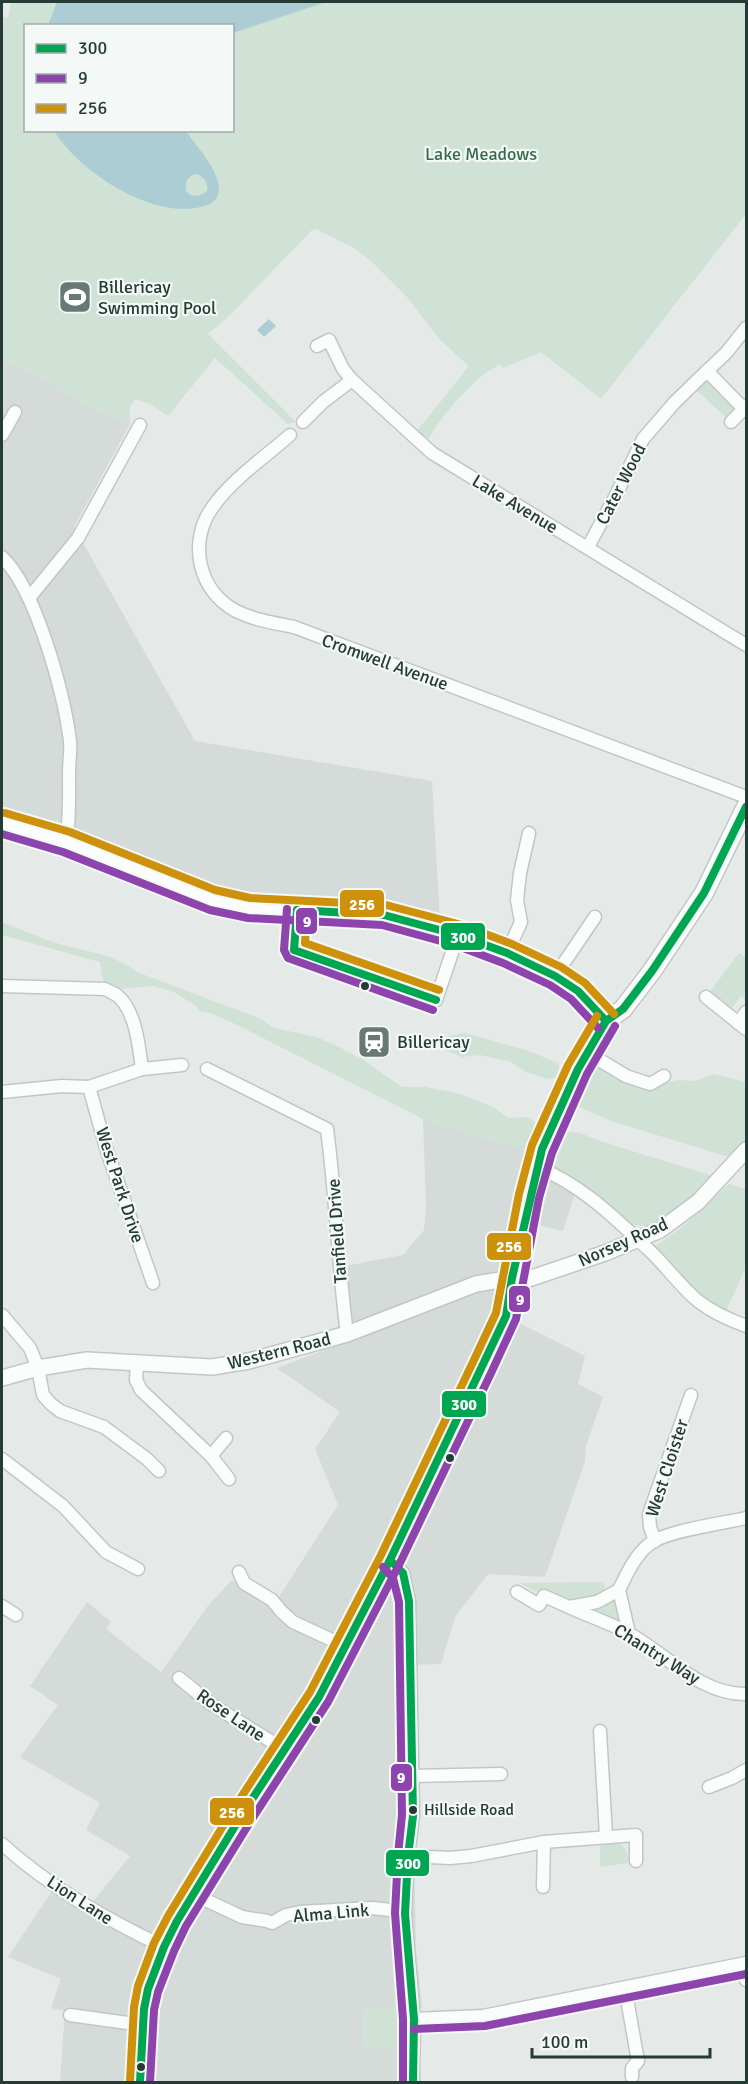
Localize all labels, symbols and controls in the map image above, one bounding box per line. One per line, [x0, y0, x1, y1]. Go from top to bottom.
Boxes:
legend [24, 24, 234, 132]
text: 300 [78, 37, 107, 59]
text: 9 [78, 67, 88, 89]
text: 256 [78, 97, 107, 119]
park label: Lake Meadows [425, 143, 537, 165]
place label: Billericay Swimming Pool [98, 276, 216, 319]
sports icon: Billericay Swimming Pool [57, 279, 93, 315]
street label: Cater Wood [591, 440, 651, 528]
street label: Lake Avenue [468, 470, 562, 538]
street label: Cromwell Avenue [319, 629, 451, 695]
line badge: 256 [339, 889, 385, 918]
text: 256 [349, 895, 375, 915]
line badge: 9 [295, 907, 318, 935]
text: 9 [303, 912, 312, 932]
line badge: 300 [440, 922, 486, 951]
text: 300 [450, 928, 476, 948]
unlabelled marker [359, 980, 371, 992]
station icon: Billericay [356, 1024, 392, 1060]
place label: Billericay [397, 1031, 470, 1053]
street label: West Park Drive [91, 1124, 149, 1246]
street label: Tanfield Drive [322, 1178, 352, 1284]
street label: Norsey Road [575, 1212, 671, 1272]
line badge: 256 [486, 1232, 532, 1261]
text: 256 [496, 1237, 522, 1257]
line badge: 9 [508, 1285, 531, 1313]
text: 9 [516, 1290, 525, 1310]
street label: Western Road [225, 1328, 333, 1374]
line badge: 300 [441, 1390, 487, 1418]
text: 300 [451, 1395, 477, 1415]
street label: West Cloister [641, 1416, 693, 1520]
unlabelled marker [444, 1452, 456, 1464]
street label: Chantry Way [610, 1619, 705, 1689]
street label: Rose Lane [193, 1684, 269, 1746]
unlabelled marker [310, 1714, 322, 1726]
line badge: 9 [390, 1763, 413, 1792]
text: 9 [397, 1768, 406, 1788]
line badge: 256 [209, 1797, 255, 1826]
place label: Hillside Road [424, 1800, 514, 1820]
text: 256 [219, 1803, 245, 1823]
marker: Hillside Road [407, 1804, 419, 1816]
line badge: 300 [385, 1849, 430, 1877]
text: 300 [395, 1854, 421, 1874]
street label: Lion Lane [43, 1871, 117, 1929]
street label: Alma Link [292, 1899, 370, 1927]
scale bar [532, 2021, 710, 2059]
text: 100 m [541, 2031, 588, 2053]
unlabelled marker [135, 2061, 147, 2073]

